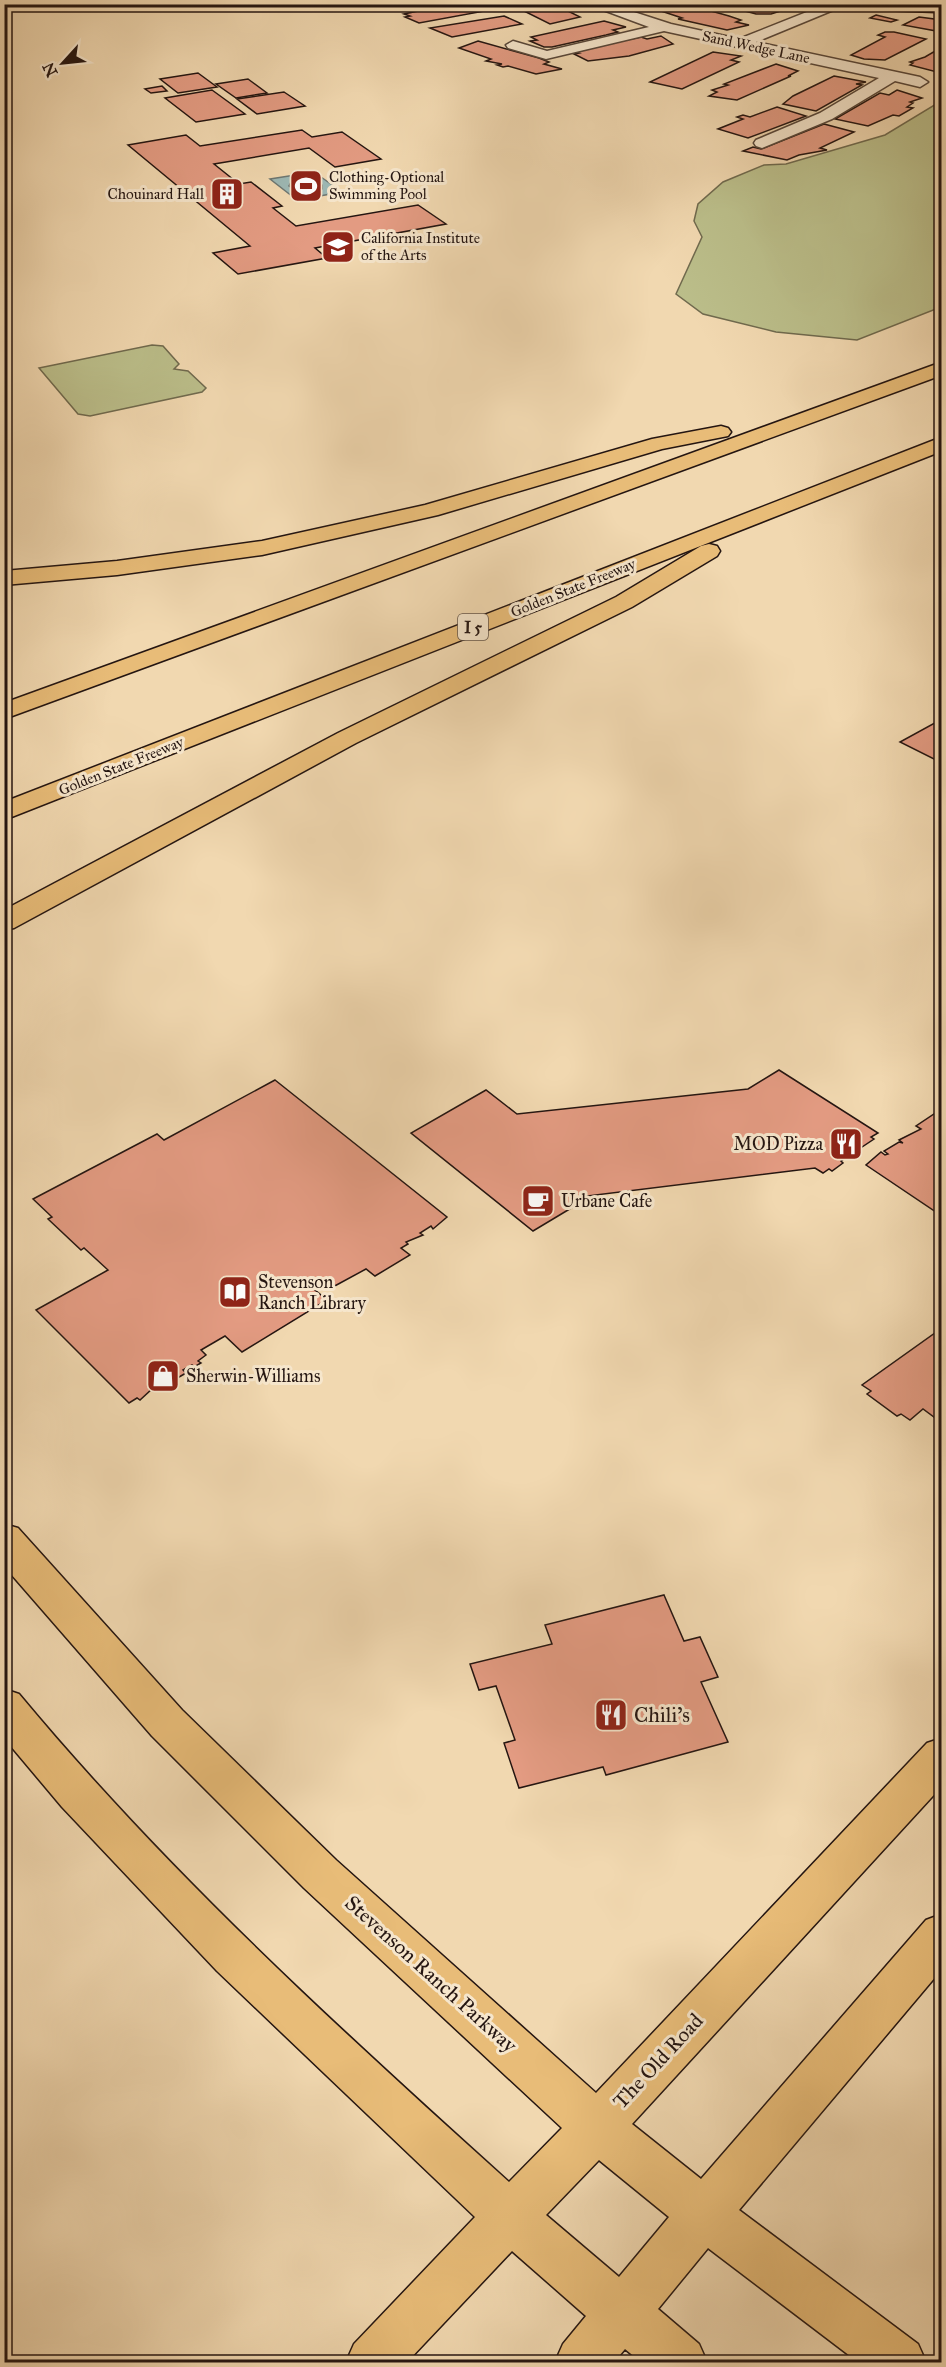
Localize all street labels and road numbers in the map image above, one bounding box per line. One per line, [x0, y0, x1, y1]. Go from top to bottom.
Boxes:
street label: Sand Wedge Lane [701, 27, 811, 67]
street label: Golden State Freeway [508, 554, 639, 621]
road number: I 5 [458, 614, 488, 640]
street label: Golden State Freeway [56, 732, 187, 799]
street label: Stevenson Ranch Parkway [340, 1890, 523, 2059]
street label: The Old Road [607, 2008, 709, 2114]

